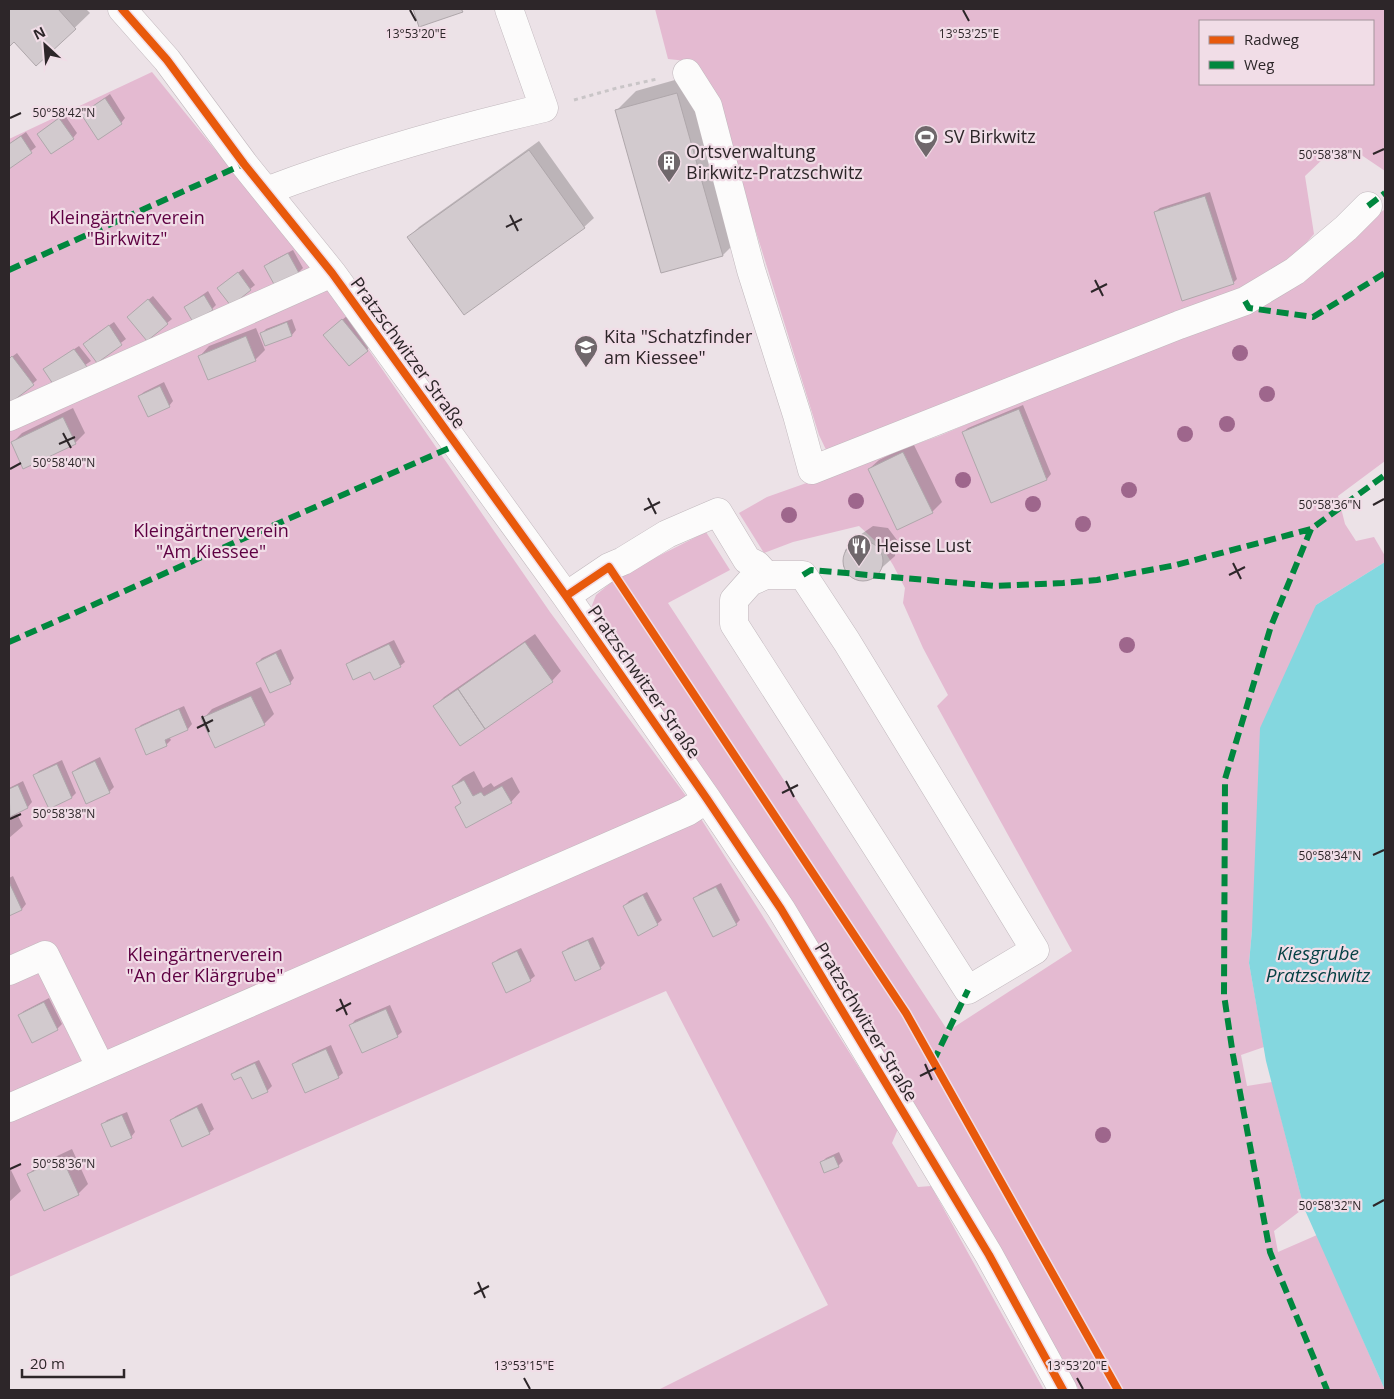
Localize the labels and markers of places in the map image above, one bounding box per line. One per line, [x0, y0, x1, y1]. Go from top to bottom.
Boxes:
sports icon: SV Birkwitz [913, 124, 939, 158]
place label: SV Birkwitz [944, 124, 1036, 148]
place label: Ortsverwaltung Birkwitz-Pratzschwitz [686, 139, 863, 184]
building icon: Ortsverwaltung Birkwitz-Pratzschwitz [656, 149, 682, 183]
place label: Kita "Schatzfinder am Kiessee" [604, 324, 753, 369]
school or university icon: Kita "Schatzfinder am Kiessee" [573, 334, 599, 368]
restaurant icon: Heisse Lust [846, 533, 872, 567]
place label: Heisse Lust [876, 533, 971, 557]

